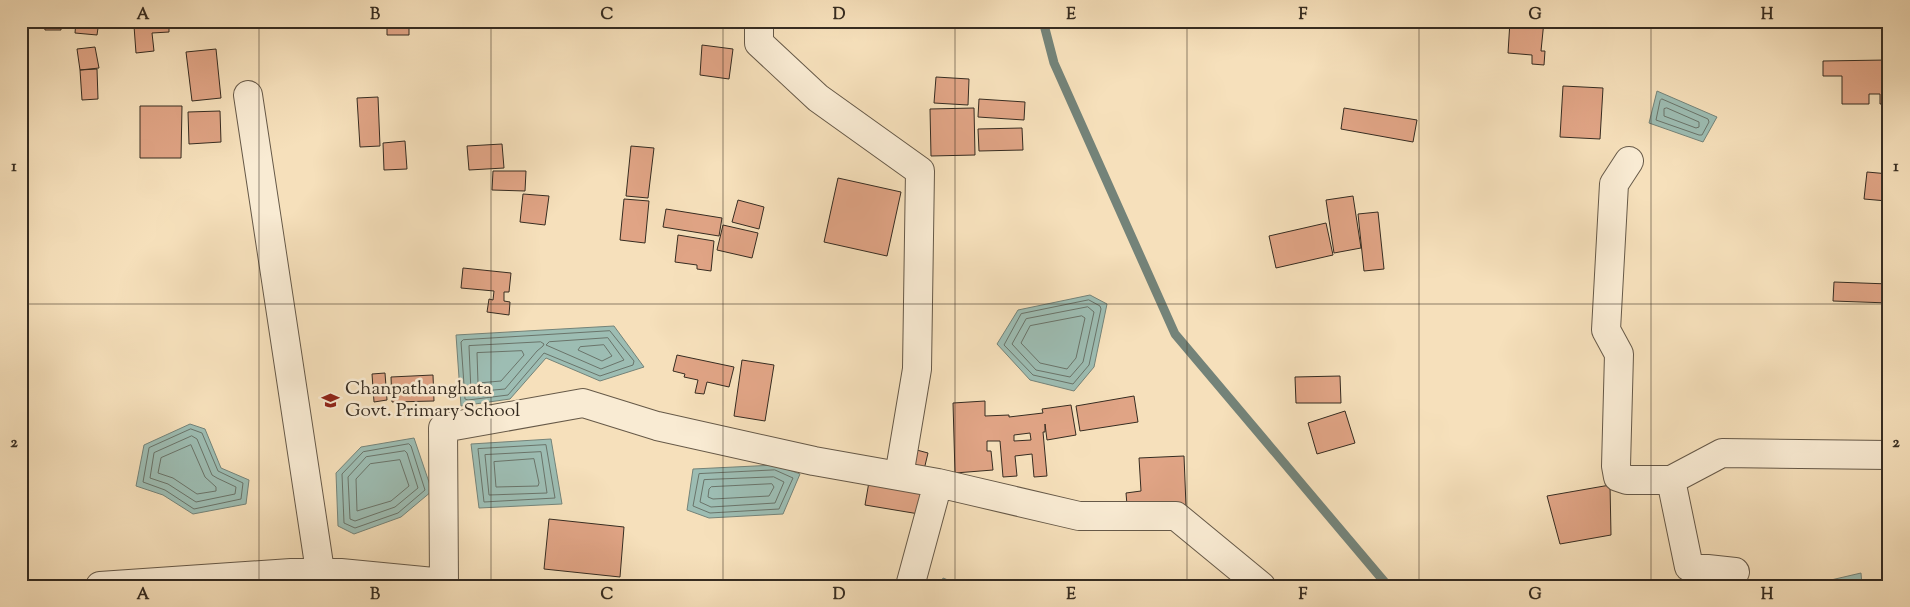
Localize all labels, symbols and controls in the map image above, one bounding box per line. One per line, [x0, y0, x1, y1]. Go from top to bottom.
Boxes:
text: A [137, 4, 150, 27]
text: B [370, 4, 380, 27]
text: C [601, 4, 614, 27]
text: D [833, 4, 846, 27]
text: E [1066, 4, 1076, 27]
text: F [1299, 4, 1308, 27]
text: G [1528, 4, 1542, 27]
text: H [1761, 4, 1774, 27]
text: 1 [11, 156, 17, 179]
text: 1 [1893, 156, 1899, 179]
place label: Chanpathanghata Govt. Primary School [345, 376, 520, 425]
school or university icon: Chanpathanghata Govt. Primary School [321, 390, 341, 410]
text: 2 [10, 432, 18, 455]
text: 2 [1892, 432, 1900, 455]
text: A [137, 584, 150, 607]
text: B [370, 584, 380, 607]
text: C [601, 584, 614, 607]
text: D [833, 584, 846, 607]
text: E [1066, 584, 1076, 607]
text: F [1299, 584, 1308, 607]
text: G [1528, 584, 1542, 607]
text: H [1761, 584, 1774, 607]

